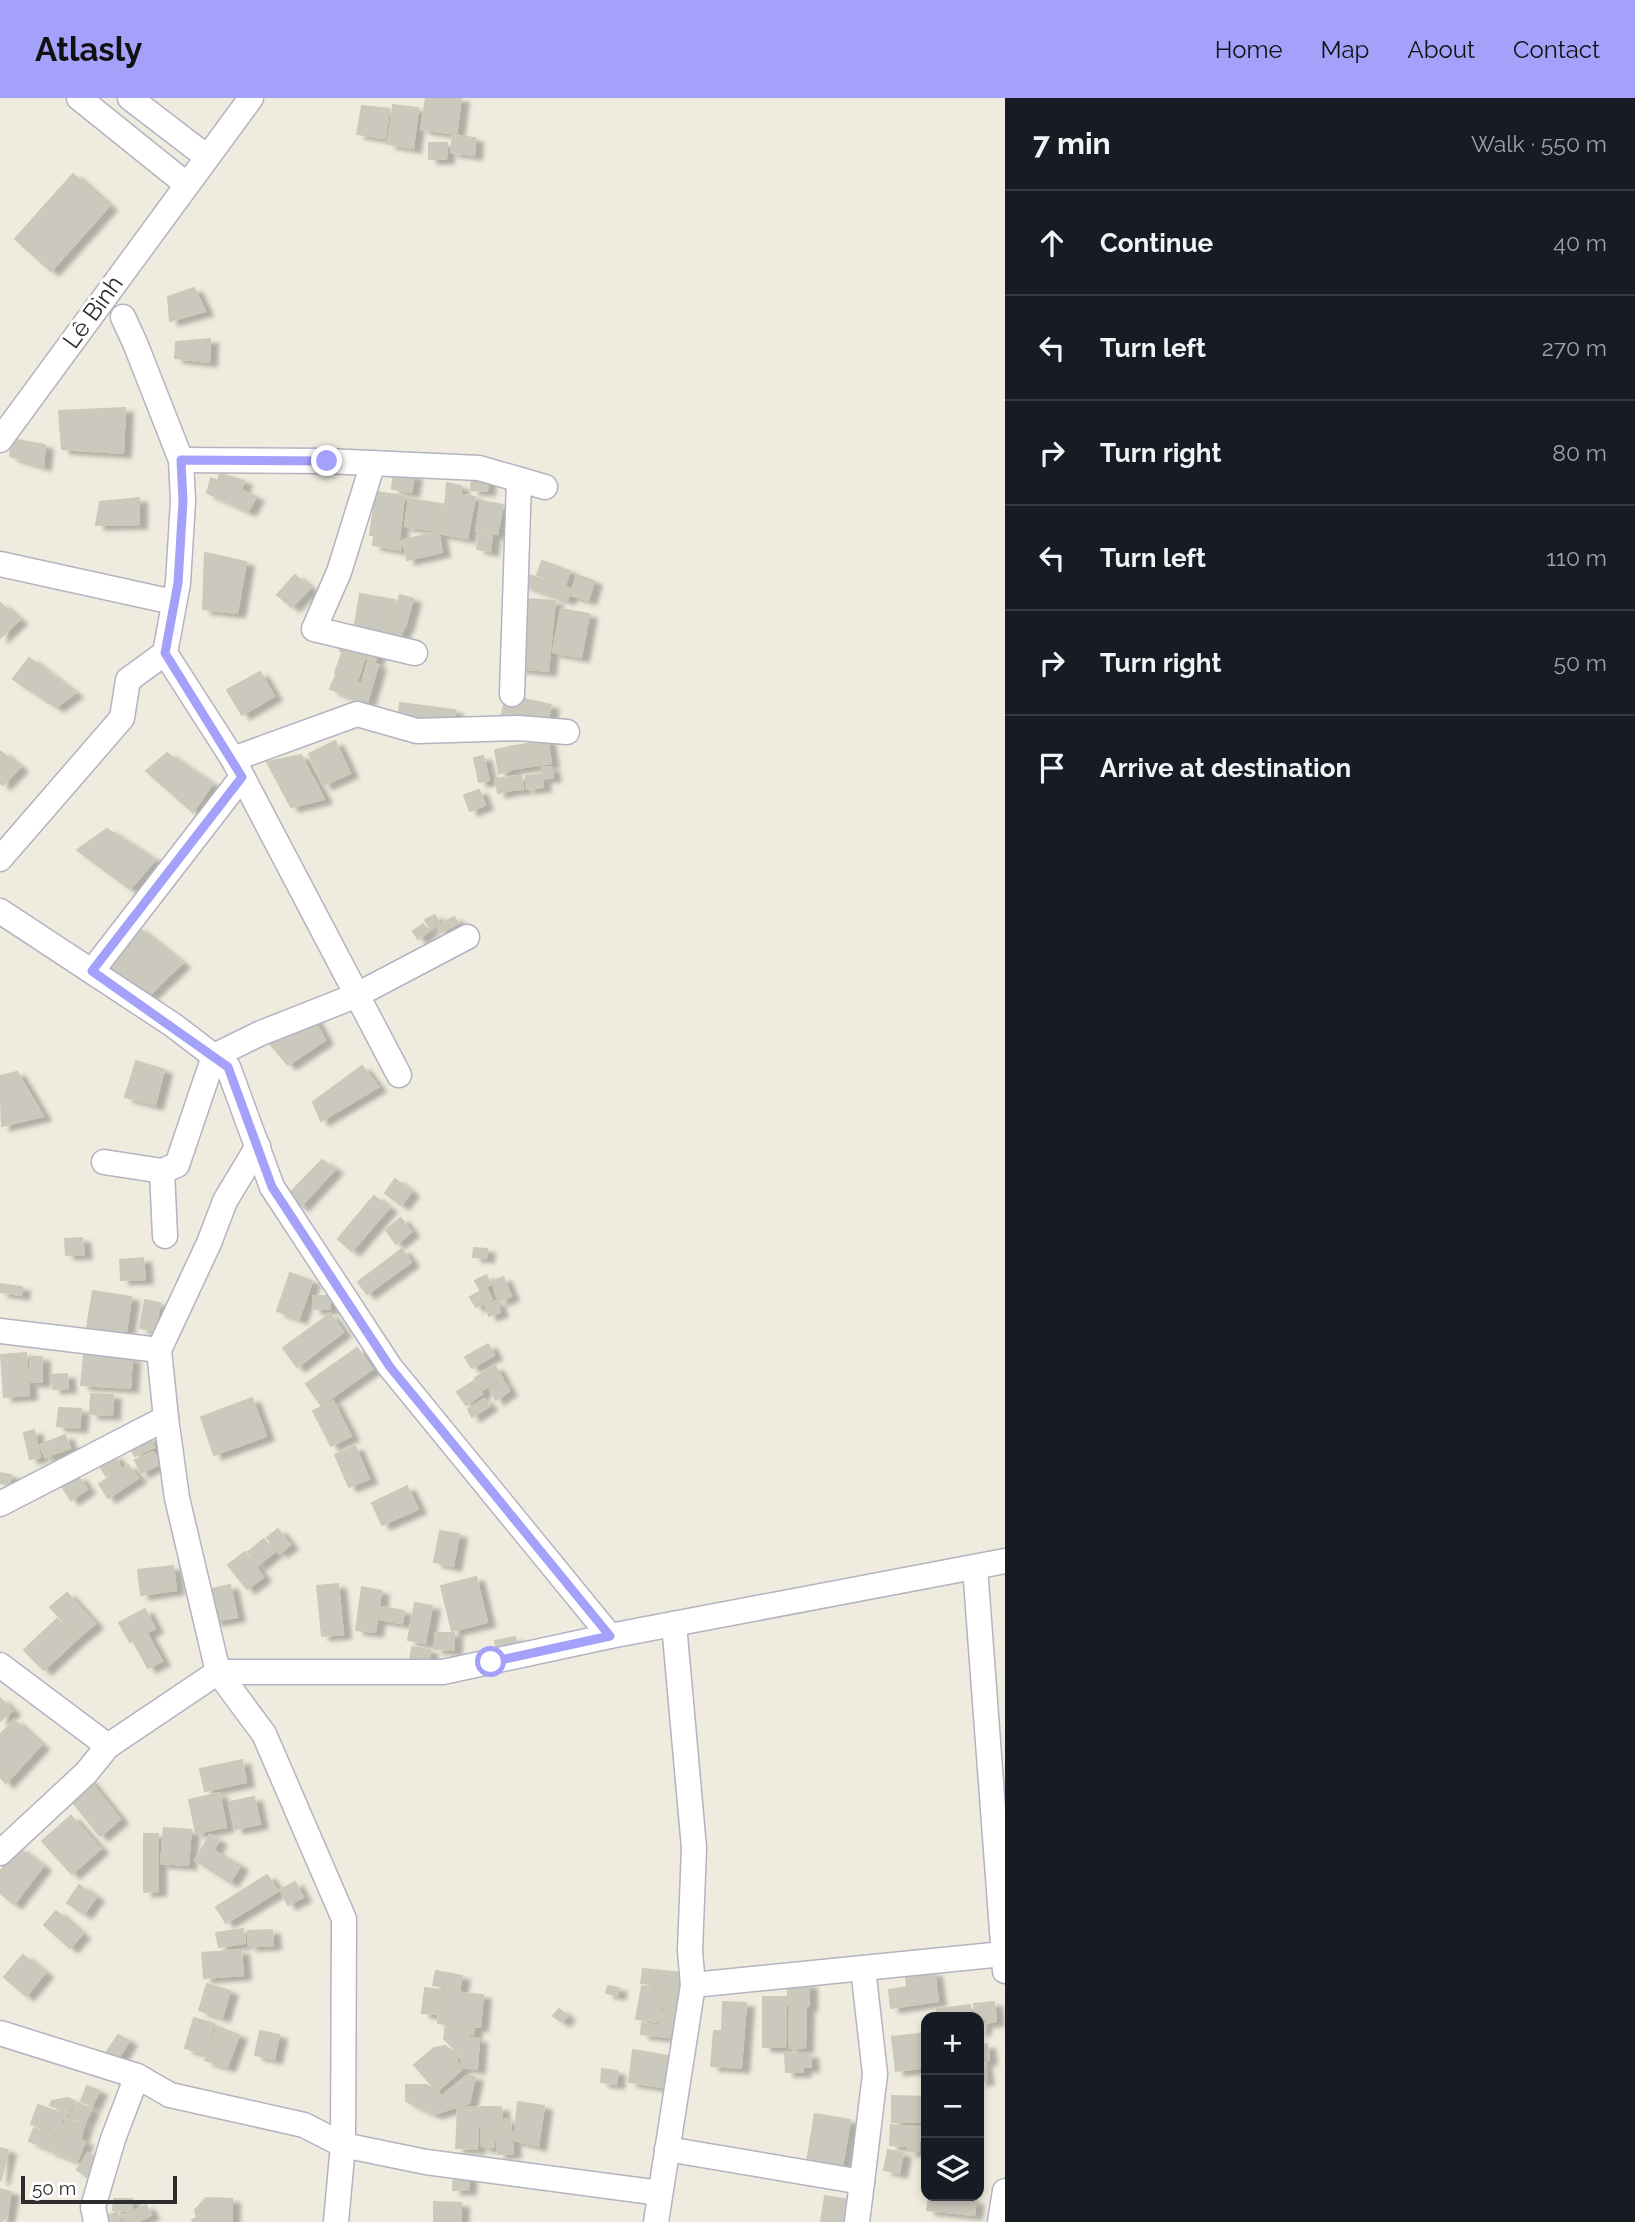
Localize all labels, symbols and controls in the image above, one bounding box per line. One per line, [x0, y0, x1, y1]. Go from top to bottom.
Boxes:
text: Atlasly [35, 30, 142, 69]
text: Home [1215, 35, 1283, 64]
text: Map [1321, 35, 1369, 64]
text: About [1407, 35, 1475, 64]
text: Contact [1513, 35, 1600, 64]
text: 7 min [1033, 126, 1111, 161]
text: Walk · 550 m [1471, 130, 1607, 157]
icon: ahead [1033, 224, 1071, 262]
text: Continue [1100, 228, 1213, 258]
text: 40 m [1553, 229, 1607, 256]
street label: Lê Bình [56, 270, 129, 354]
icon: left [1033, 329, 1071, 367]
text: Turn left [1100, 333, 1206, 363]
text: 270 m [1542, 334, 1607, 361]
icon: right [1033, 434, 1071, 472]
text: Turn right [1100, 438, 1221, 468]
text: 80 m [1552, 439, 1607, 466]
route end [311, 445, 342, 476]
icon: left [1033, 539, 1071, 577]
text: Turn left [1100, 543, 1206, 573]
text: 110 m [1546, 544, 1607, 571]
icon: right [1033, 644, 1071, 682]
text: Turn right [1100, 648, 1221, 678]
text: 50 m [1553, 649, 1607, 676]
icon: arrive [1033, 749, 1071, 787]
text: Arrive at destination [1100, 753, 1351, 783]
route start [475, 1646, 506, 1677]
map controls [921, 2012, 984, 2201]
button: + [921, 2012, 984, 2075]
button: − [921, 2075, 984, 2138]
button: layers [921, 2138, 984, 2201]
scale bar [21, 2173, 177, 2205]
text: 50 m [32, 2177, 76, 2199]

